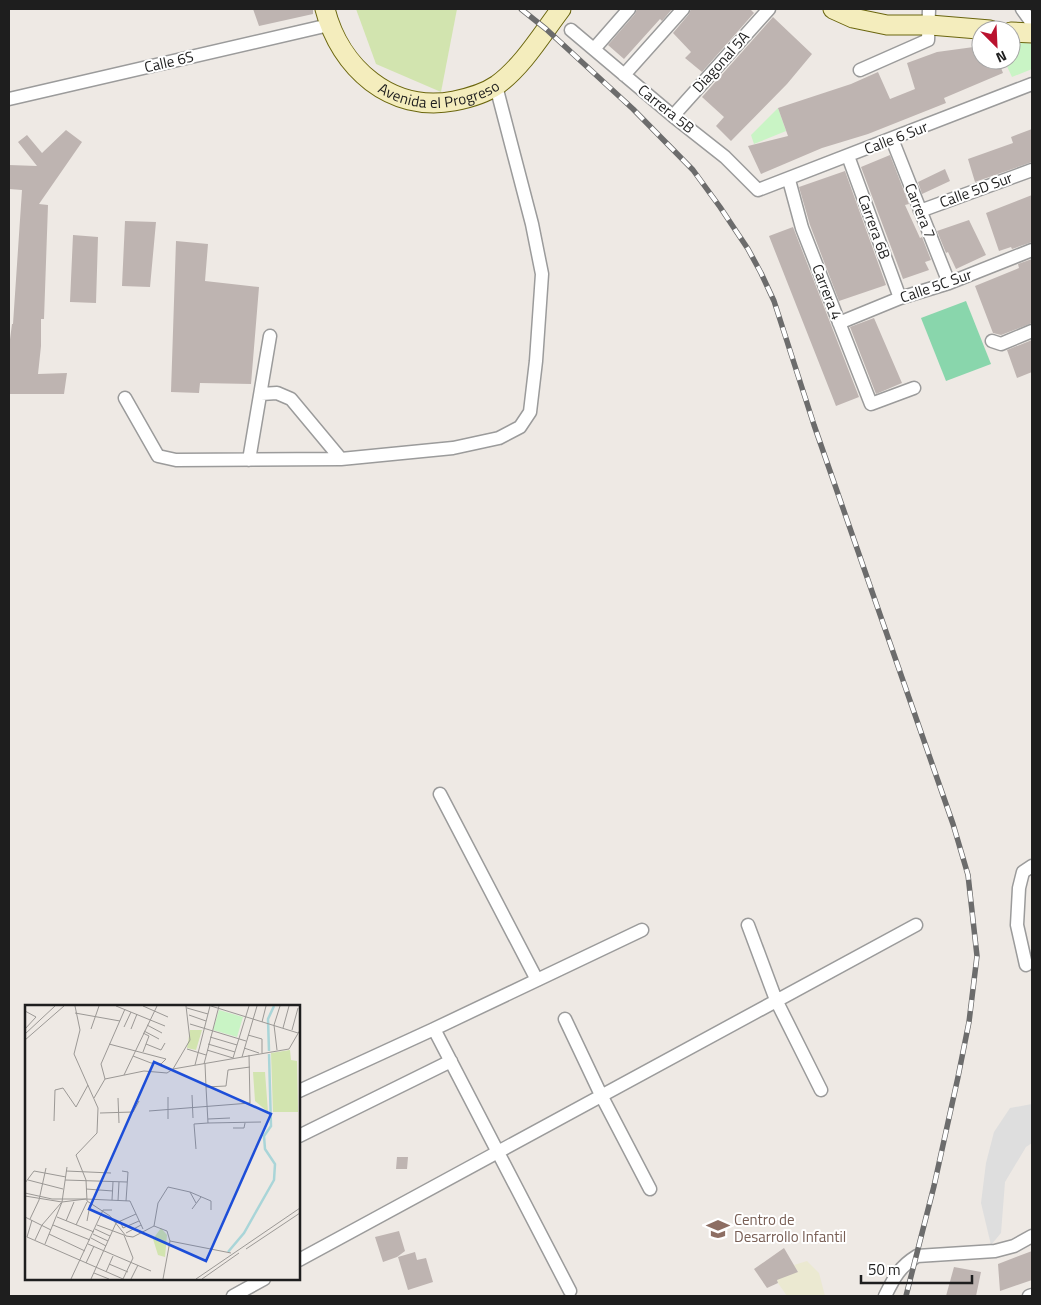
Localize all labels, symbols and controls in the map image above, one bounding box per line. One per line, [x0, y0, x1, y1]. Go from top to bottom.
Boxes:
north arrow [971, 20, 1021, 70]
street label: Diagonal 5A [687, 26, 755, 98]
street label: Calle 6S [142, 45, 196, 78]
text: N [993, 46, 1010, 69]
street label: Avenida el Progreso [376, 70, 502, 92]
text: Avenida el Progreso [374, 74, 504, 114]
street label: Carrera 5B [633, 79, 700, 139]
street label: Calle 6 Sur [861, 115, 931, 160]
street label: Calle 5D Sur [936, 166, 1016, 213]
street label: Carrera 7 [899, 180, 942, 242]
street label: Carrera 6B [852, 191, 897, 262]
street label: Carrera 4 [806, 261, 849, 323]
street label: Calle 5C Sur [897, 263, 975, 309]
inset map [25, 1005, 300, 1280]
place label: Centro de Desarrollo Infantil [734, 1208, 846, 1248]
school or university icon: Centro de Desarrollo Infantil [705, 1216, 731, 1242]
scale bar [861, 1252, 972, 1284]
text: 50 m [868, 1258, 901, 1281]

